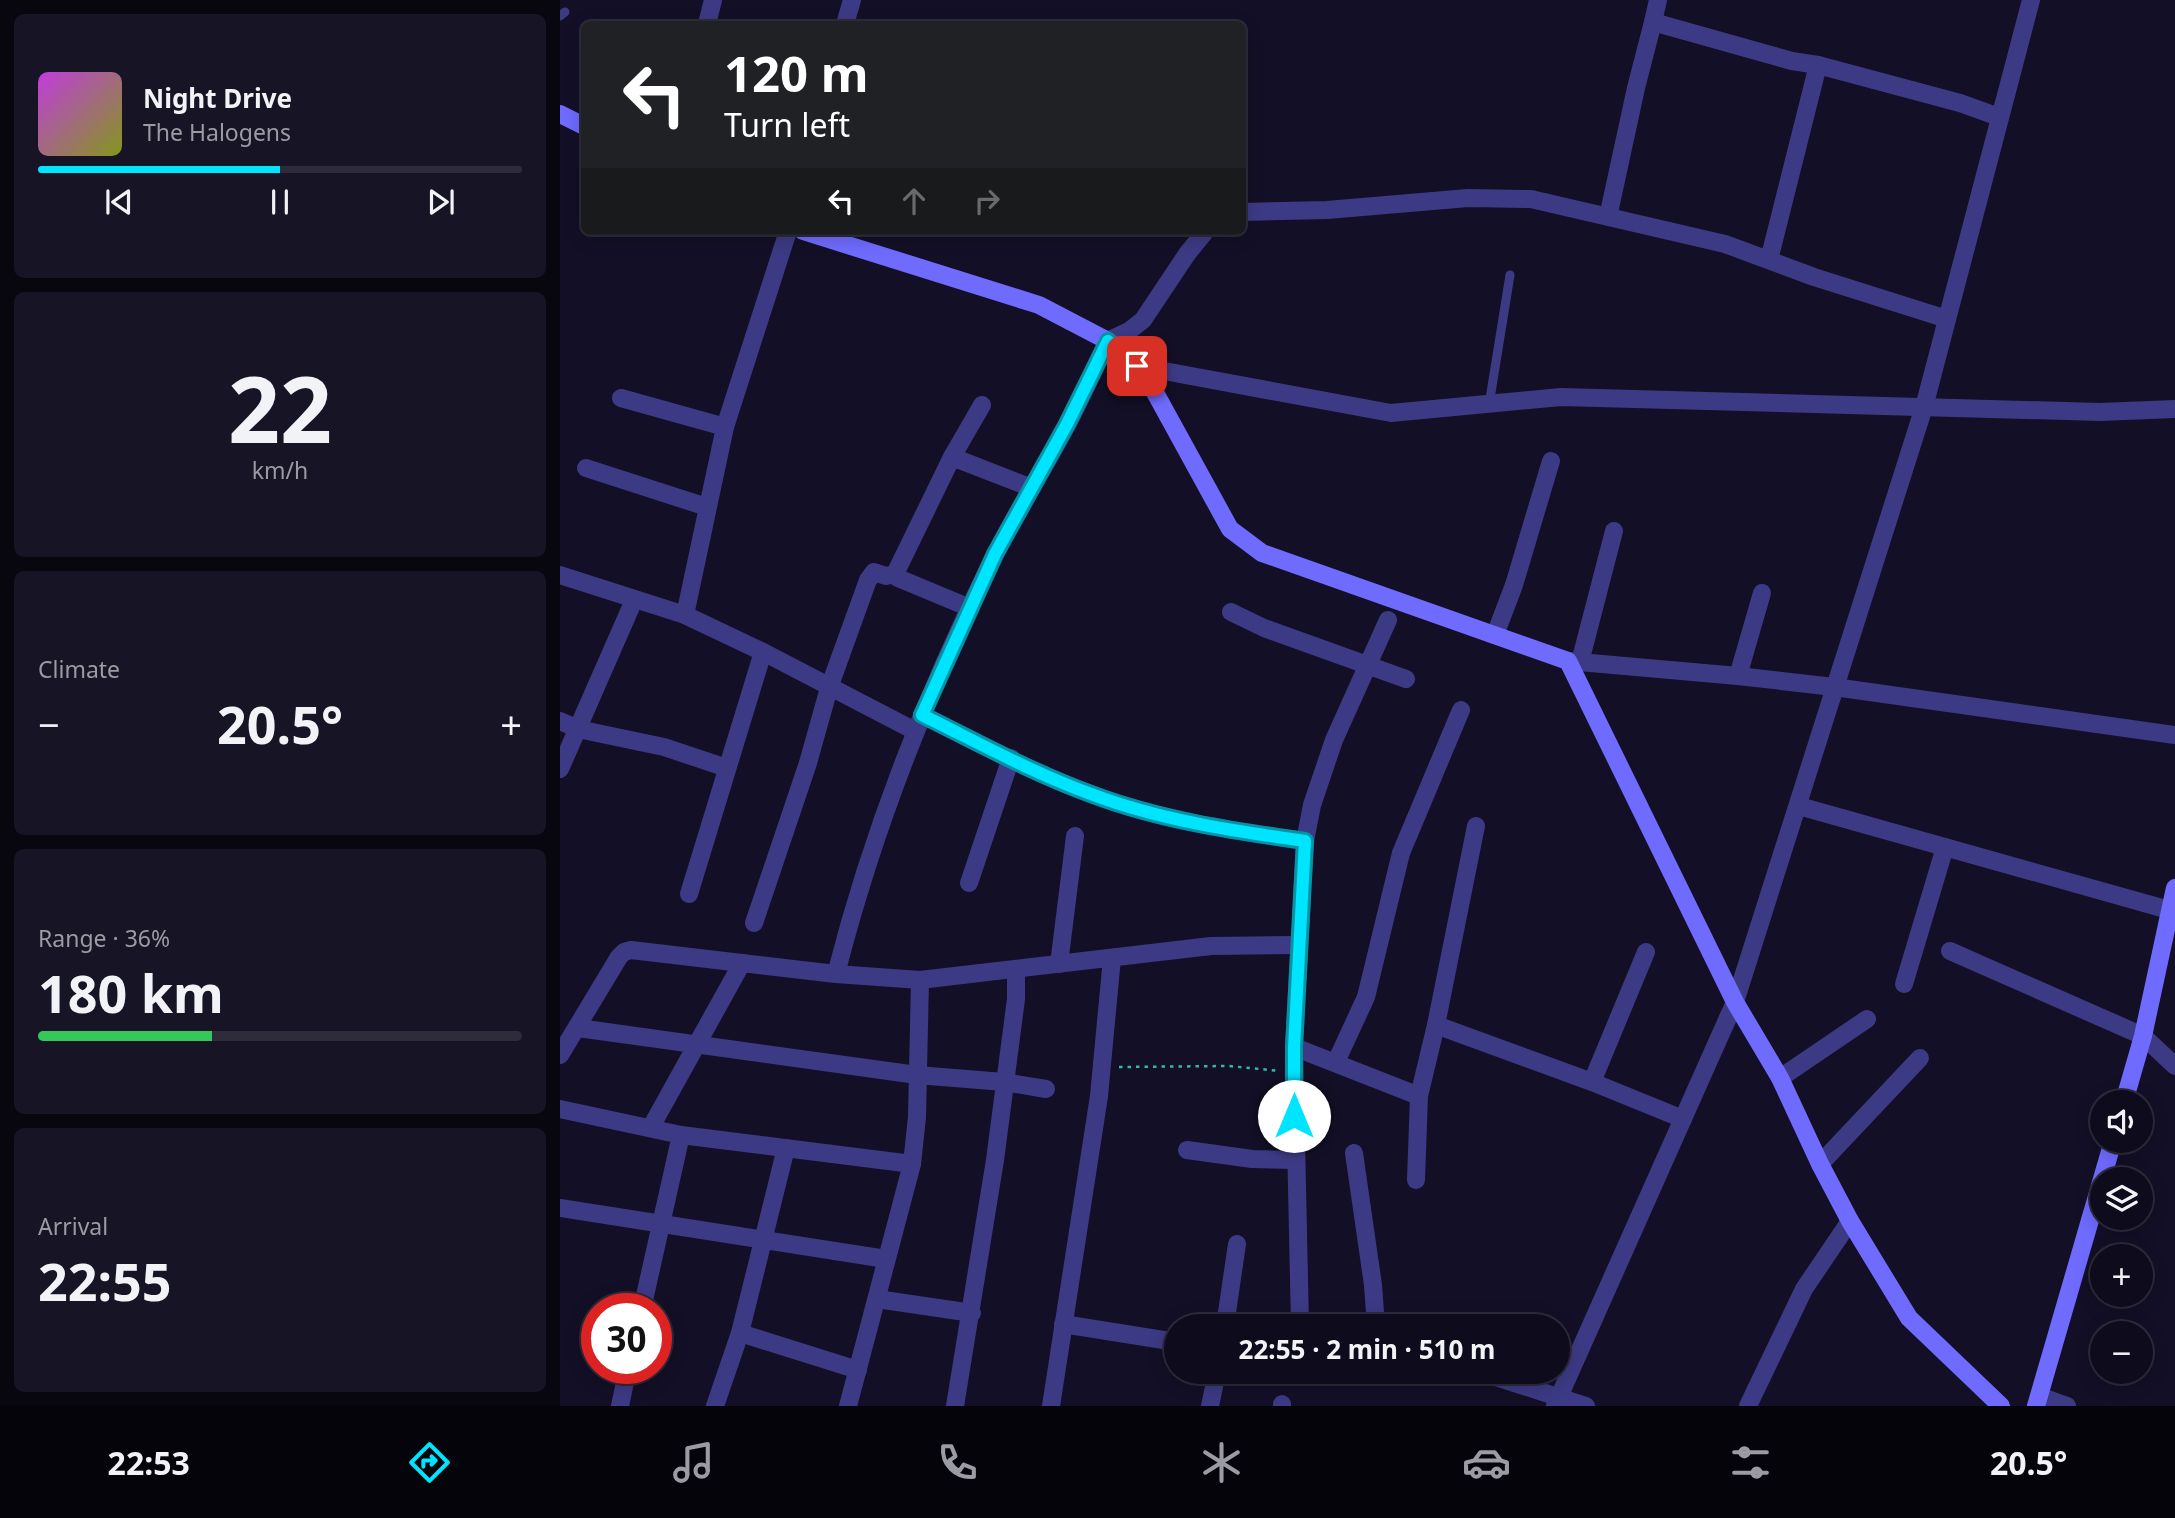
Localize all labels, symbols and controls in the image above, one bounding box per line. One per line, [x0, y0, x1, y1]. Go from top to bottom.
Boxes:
text: 120 m [724, 40, 869, 106]
icon: left [609, 49, 700, 140]
text: Night Drive [143, 80, 292, 116]
text: Turn left [724, 103, 850, 146]
text: The Halogens [143, 116, 291, 148]
icon: left [822, 182, 860, 220]
icon: ahead [895, 182, 933, 220]
icon: right [968, 182, 1006, 220]
icon: previous [100, 183, 138, 221]
icon: pause [261, 183, 299, 221]
icon: next [422, 183, 460, 221]
pin [1107, 336, 1167, 396]
text: 22 [228, 346, 332, 470]
icon: arrive [1118, 347, 1156, 385]
text: km/h [252, 454, 308, 486]
text: Climate [38, 653, 120, 685]
text: 20.5° [217, 688, 343, 759]
text: − [38, 698, 60, 750]
text: + [500, 698, 522, 750]
text: Range · 36% [38, 922, 170, 954]
text: 180 km [38, 957, 224, 1028]
position arrow [1257, 1079, 1331, 1153]
map controls [2090, 1090, 2153, 1384]
button: sound [2090, 1090, 2153, 1153]
button: layers [2090, 1167, 2153, 1230]
text: Arrival [38, 1210, 108, 1242]
button: + [2090, 1244, 2153, 1307]
text: 22:55 [38, 1245, 172, 1316]
speed limit sign: 30 [581, 1293, 672, 1384]
button: − [2090, 1321, 2153, 1384]
text: 22:55 · 2 min · 510 m [1239, 1331, 1495, 1367]
icon: directions [405, 1438, 454, 1487]
icon: music [669, 1438, 718, 1487]
icon: phone [933, 1438, 982, 1487]
icon: climate [1197, 1438, 1246, 1487]
icon: car [1462, 1438, 1511, 1487]
icon: filters [1726, 1438, 1775, 1487]
text: 22:53 [108, 1441, 190, 1484]
text: 20.5° [1990, 1441, 2067, 1484]

